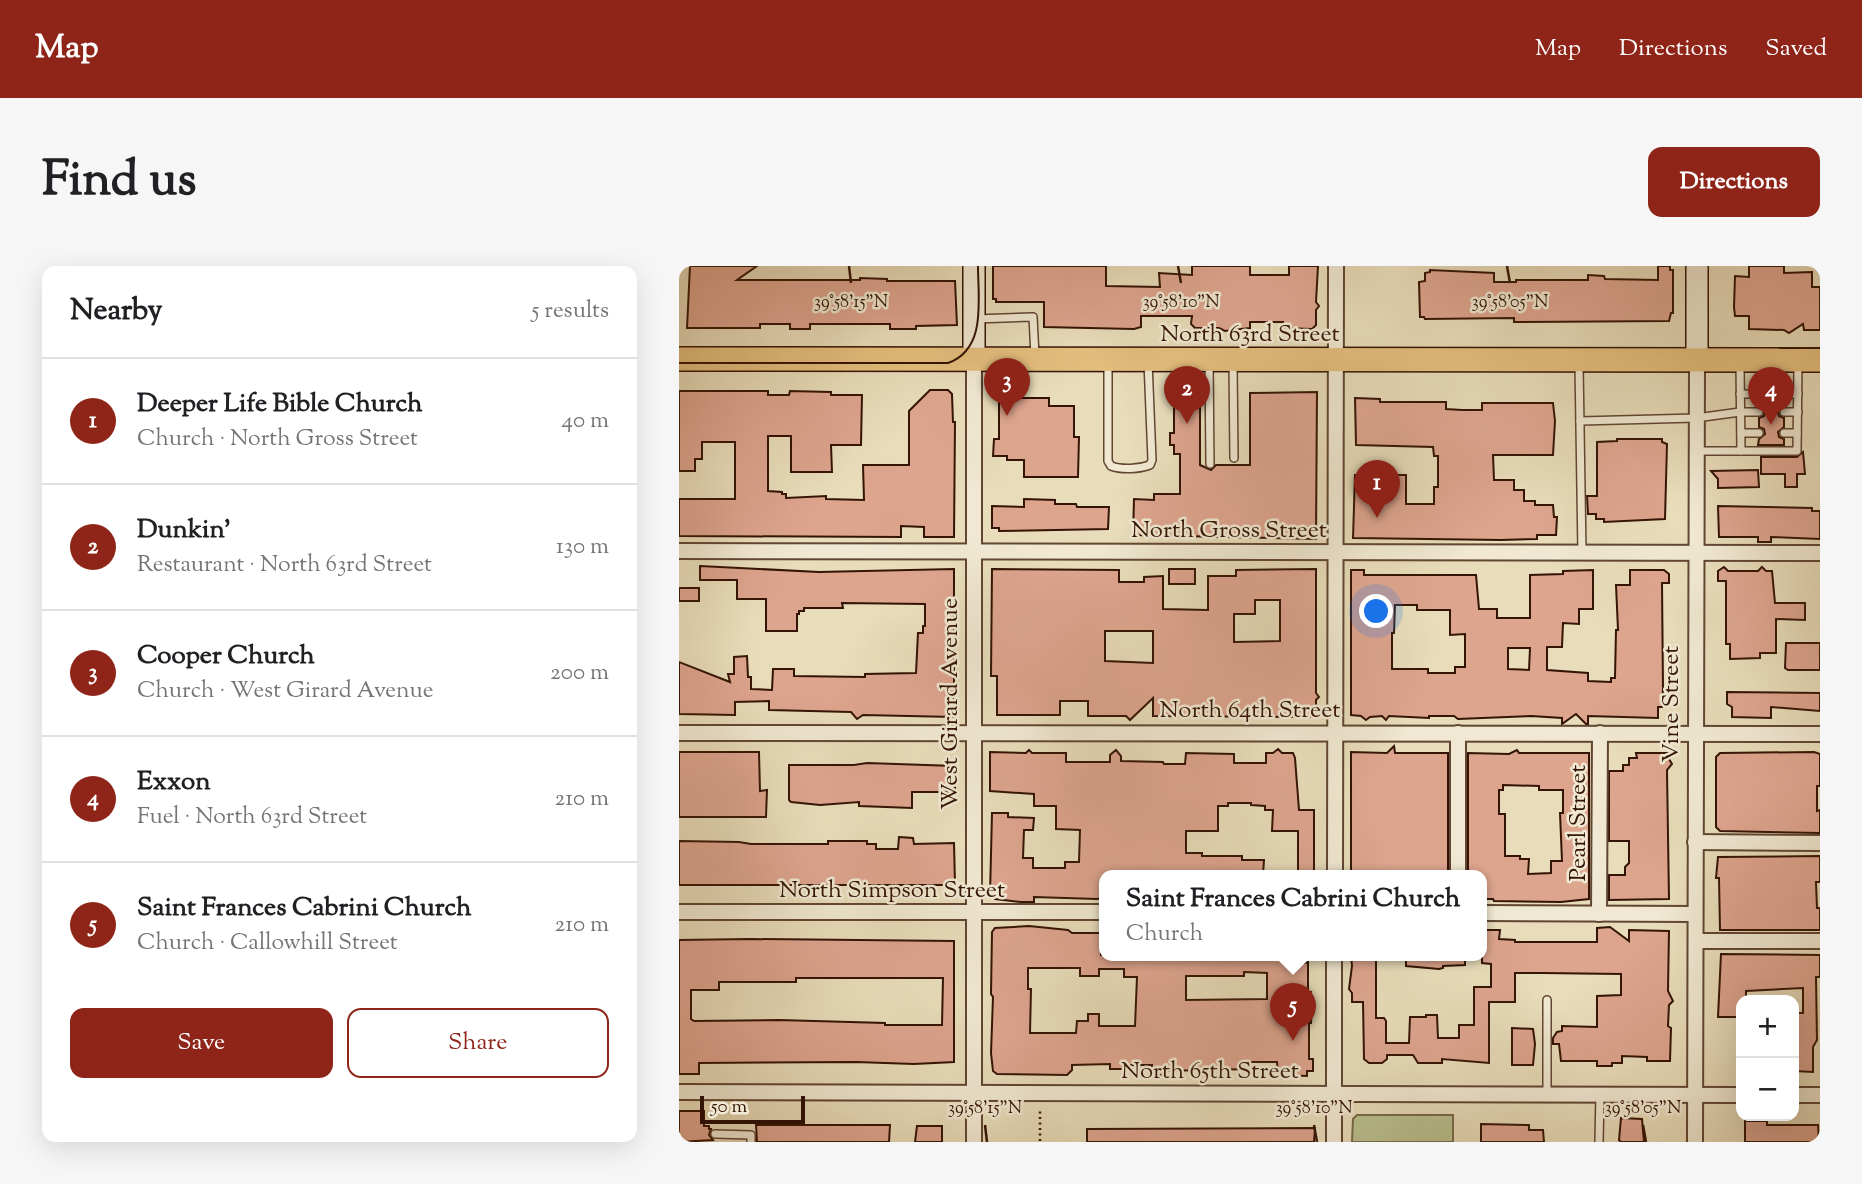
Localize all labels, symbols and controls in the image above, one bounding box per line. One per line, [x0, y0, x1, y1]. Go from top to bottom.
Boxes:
text: Map [35, 25, 99, 73]
text: Map [1535, 32, 1581, 66]
text: Directions [1619, 32, 1727, 66]
text: Saved [1765, 32, 1827, 66]
text: Find us [42, 147, 196, 217]
button: Directions [1648, 147, 1820, 217]
text: Nearby [70, 290, 162, 333]
text: 39°58'15"N [814, 290, 888, 316]
text: 39°58'10"N [1142, 290, 1220, 316]
text: 39°58'05"N [1472, 290, 1548, 316]
text: 5 results [532, 295, 609, 328]
street label: North 63rd Street [1160, 318, 1340, 352]
pin: 3 [984, 358, 1030, 416]
pin: 2 [1164, 366, 1210, 424]
pin: 4 [1748, 367, 1794, 425]
text: Deeper Life Bible Church [137, 386, 422, 423]
text: 1 [89, 405, 97, 438]
text: 40 m [562, 405, 609, 438]
text: Church · North Gross Street [137, 423, 418, 456]
pin: 1 [1354, 460, 1400, 518]
text: Dunkin' [137, 512, 231, 549]
street label: North Gross Street [1131, 514, 1327, 548]
text: 2 [88, 531, 98, 564]
text: 130 m [556, 531, 609, 564]
text: Restaurant · North 63rd Street [137, 549, 432, 582]
your location [1359, 594, 1393, 628]
street label: West Girard Avenue [934, 598, 968, 810]
text: Cooper Church [137, 638, 315, 675]
street label: Vine Street [1655, 646, 1689, 762]
text: 3 [88, 657, 98, 690]
text: 200 m [550, 657, 609, 690]
text: Church · West Girard Avenue [137, 675, 433, 708]
street label: North 64th Street [1159, 694, 1341, 728]
text: Exxon [137, 764, 211, 801]
street label: Pearl Street [1562, 764, 1596, 882]
text: 4 [87, 783, 99, 816]
text: 210 m [555, 783, 609, 816]
text: Fuel · North 63rd Street [137, 801, 367, 834]
popup [1099, 870, 1487, 961]
street label: North Simpson Street [779, 874, 1005, 908]
text: Saint Frances Cabrini Church [1126, 881, 1460, 918]
text: Saint Frances Cabrini Church [137, 890, 471, 927]
text: 5 [89, 909, 97, 942]
text: 210 m [555, 909, 609, 942]
text: Church [1126, 918, 1203, 951]
text: Church · Callowhill Street [137, 927, 398, 960]
pin: 5 [1270, 983, 1316, 1041]
map controls [1736, 995, 1799, 1121]
button: + [1736, 995, 1799, 1058]
button: Save [70, 1008, 333, 1078]
button: Share [347, 1008, 609, 1078]
street label: North 65th Street [1121, 1055, 1299, 1089]
button: − [1736, 1058, 1799, 1121]
scale bar [700, 1093, 805, 1125]
text: 50 m [711, 1094, 747, 1121]
text: 39°58'15"N [948, 1096, 1022, 1122]
text: 39°58'10"N [1275, 1096, 1353, 1122]
text: 39°58'05"N [1605, 1096, 1681, 1122]

